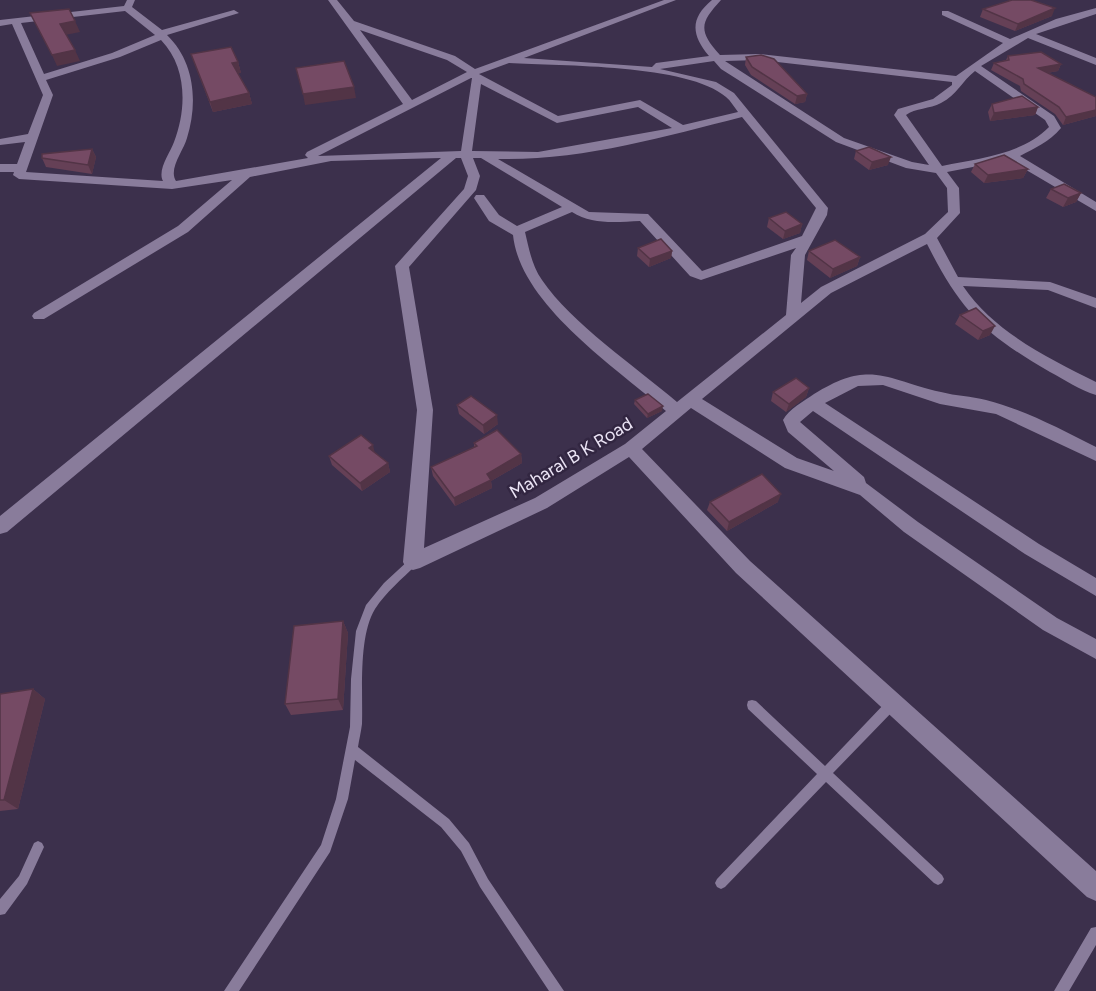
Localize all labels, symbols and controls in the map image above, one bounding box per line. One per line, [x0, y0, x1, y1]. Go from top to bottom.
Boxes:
street label: Maharal B K Road [506, 413, 636, 503]

